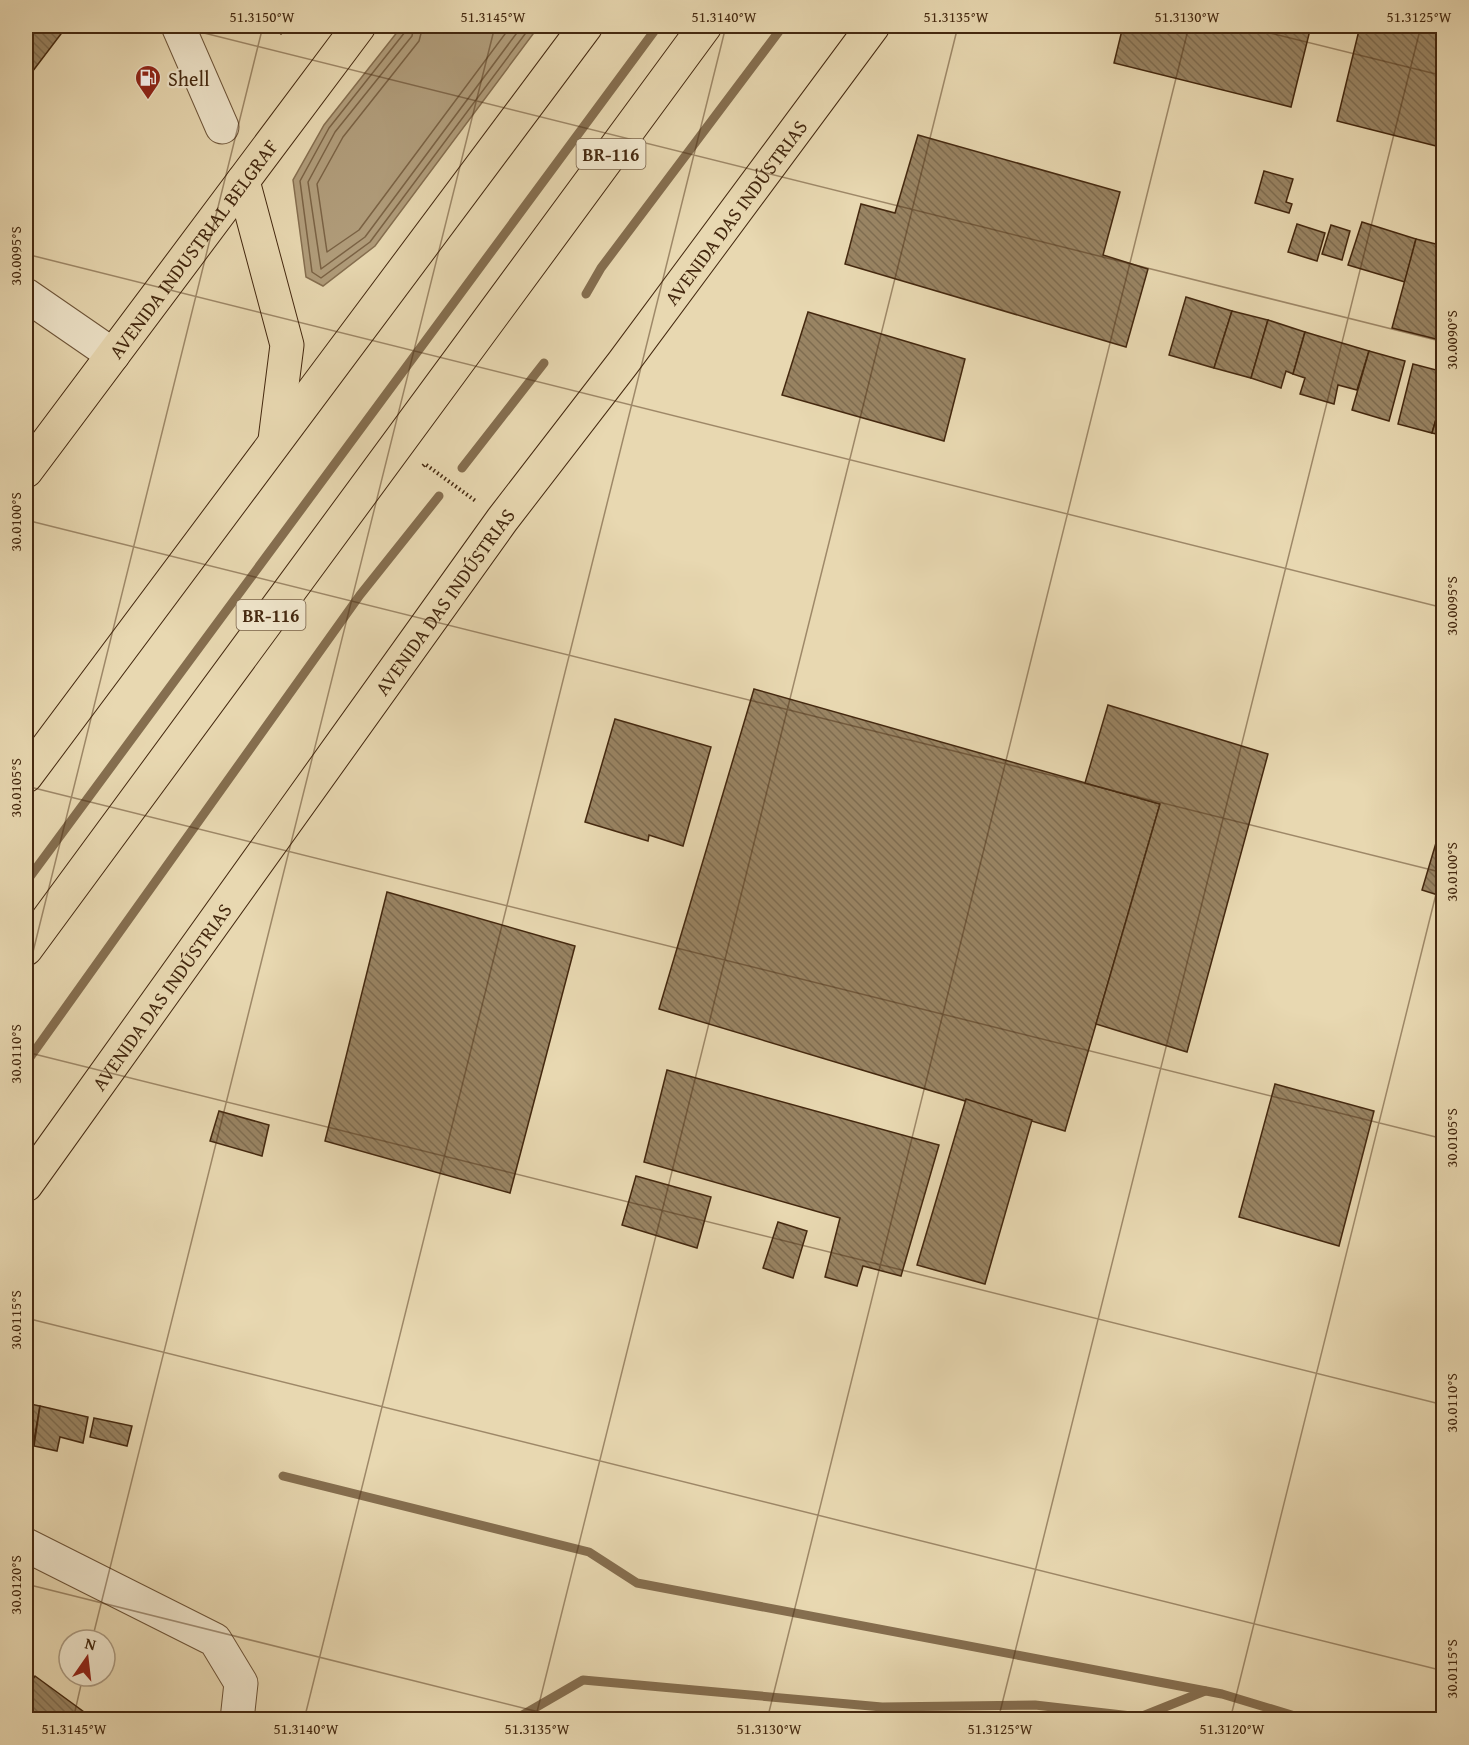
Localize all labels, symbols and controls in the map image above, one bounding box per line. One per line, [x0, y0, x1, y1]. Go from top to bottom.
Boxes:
text: 51.3150°W [229, 6, 295, 27]
text: 51.3145°W [460, 6, 526, 27]
text: 51.3140°W [691, 6, 757, 27]
text: 51.3135°W [923, 6, 989, 27]
text: 51.3130°W [1154, 6, 1220, 27]
text: 51.3125°W [1386, 6, 1452, 27]
fuel station icon: Shell [133, 63, 163, 101]
place label: Shell [168, 64, 210, 93]
street label: AVENIDA DAS INDÚSTRIAS [657, 113, 813, 311]
street label: AVENIDA INDUSTRIAL BELGRAF [101, 133, 284, 364]
road number: BR-116 [576, 139, 646, 169]
text: 30.0095°S [5, 226, 26, 286]
text: 30.0090°S [1441, 310, 1462, 370]
text: 30.0100°S [5, 492, 26, 552]
street label: AVENIDA DAS INDÚSTRIAS [367, 501, 521, 701]
text: 30.0095°S [1441, 576, 1462, 636]
road number: BR-116 [236, 600, 306, 630]
text: 30.0105°S [5, 758, 26, 818]
text: 30.0100°S [1441, 842, 1462, 902]
street label: AVENIDA DAS INDÚSTRIAS [84, 897, 238, 1096]
text: 30.0110°S [5, 1024, 26, 1084]
text: 30.0105°S [1441, 1108, 1462, 1168]
text: 30.0115°S [5, 1290, 26, 1350]
text: 30.0110°S [1441, 1373, 1462, 1433]
text: 30.0120°S [5, 1555, 26, 1615]
north arrow [57, 1628, 117, 1688]
text: N [83, 1631, 99, 1656]
text: 30.0115°S [1441, 1639, 1462, 1699]
text: 51.3145°W [41, 1718, 107, 1739]
text: 51.3140°W [273, 1718, 339, 1739]
text: 51.3135°W [504, 1718, 570, 1739]
text: 51.3130°W [736, 1718, 802, 1739]
text: 51.3125°W [967, 1718, 1033, 1739]
text: 51.3120°W [1199, 1718, 1265, 1739]

